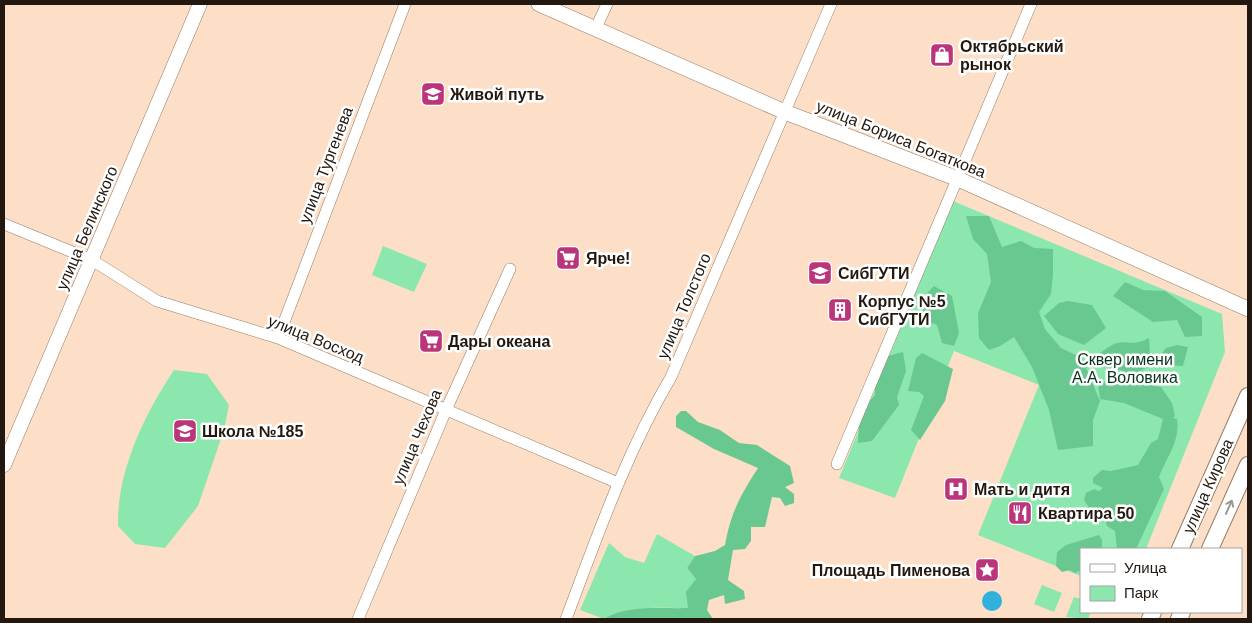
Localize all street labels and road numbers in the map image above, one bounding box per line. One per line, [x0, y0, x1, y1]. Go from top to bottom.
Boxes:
street label: улица Бориса Богаткова [814, 97, 988, 181]
street label: улица Тургенева [296, 104, 356, 226]
street label: улица Белинского [53, 163, 121, 292]
street label: улица Толстого [654, 250, 714, 361]
street label: улица Восход [266, 312, 367, 366]
street label: улица Чехова [389, 387, 445, 487]
street label: улица Кирова [1180, 436, 1236, 536]

